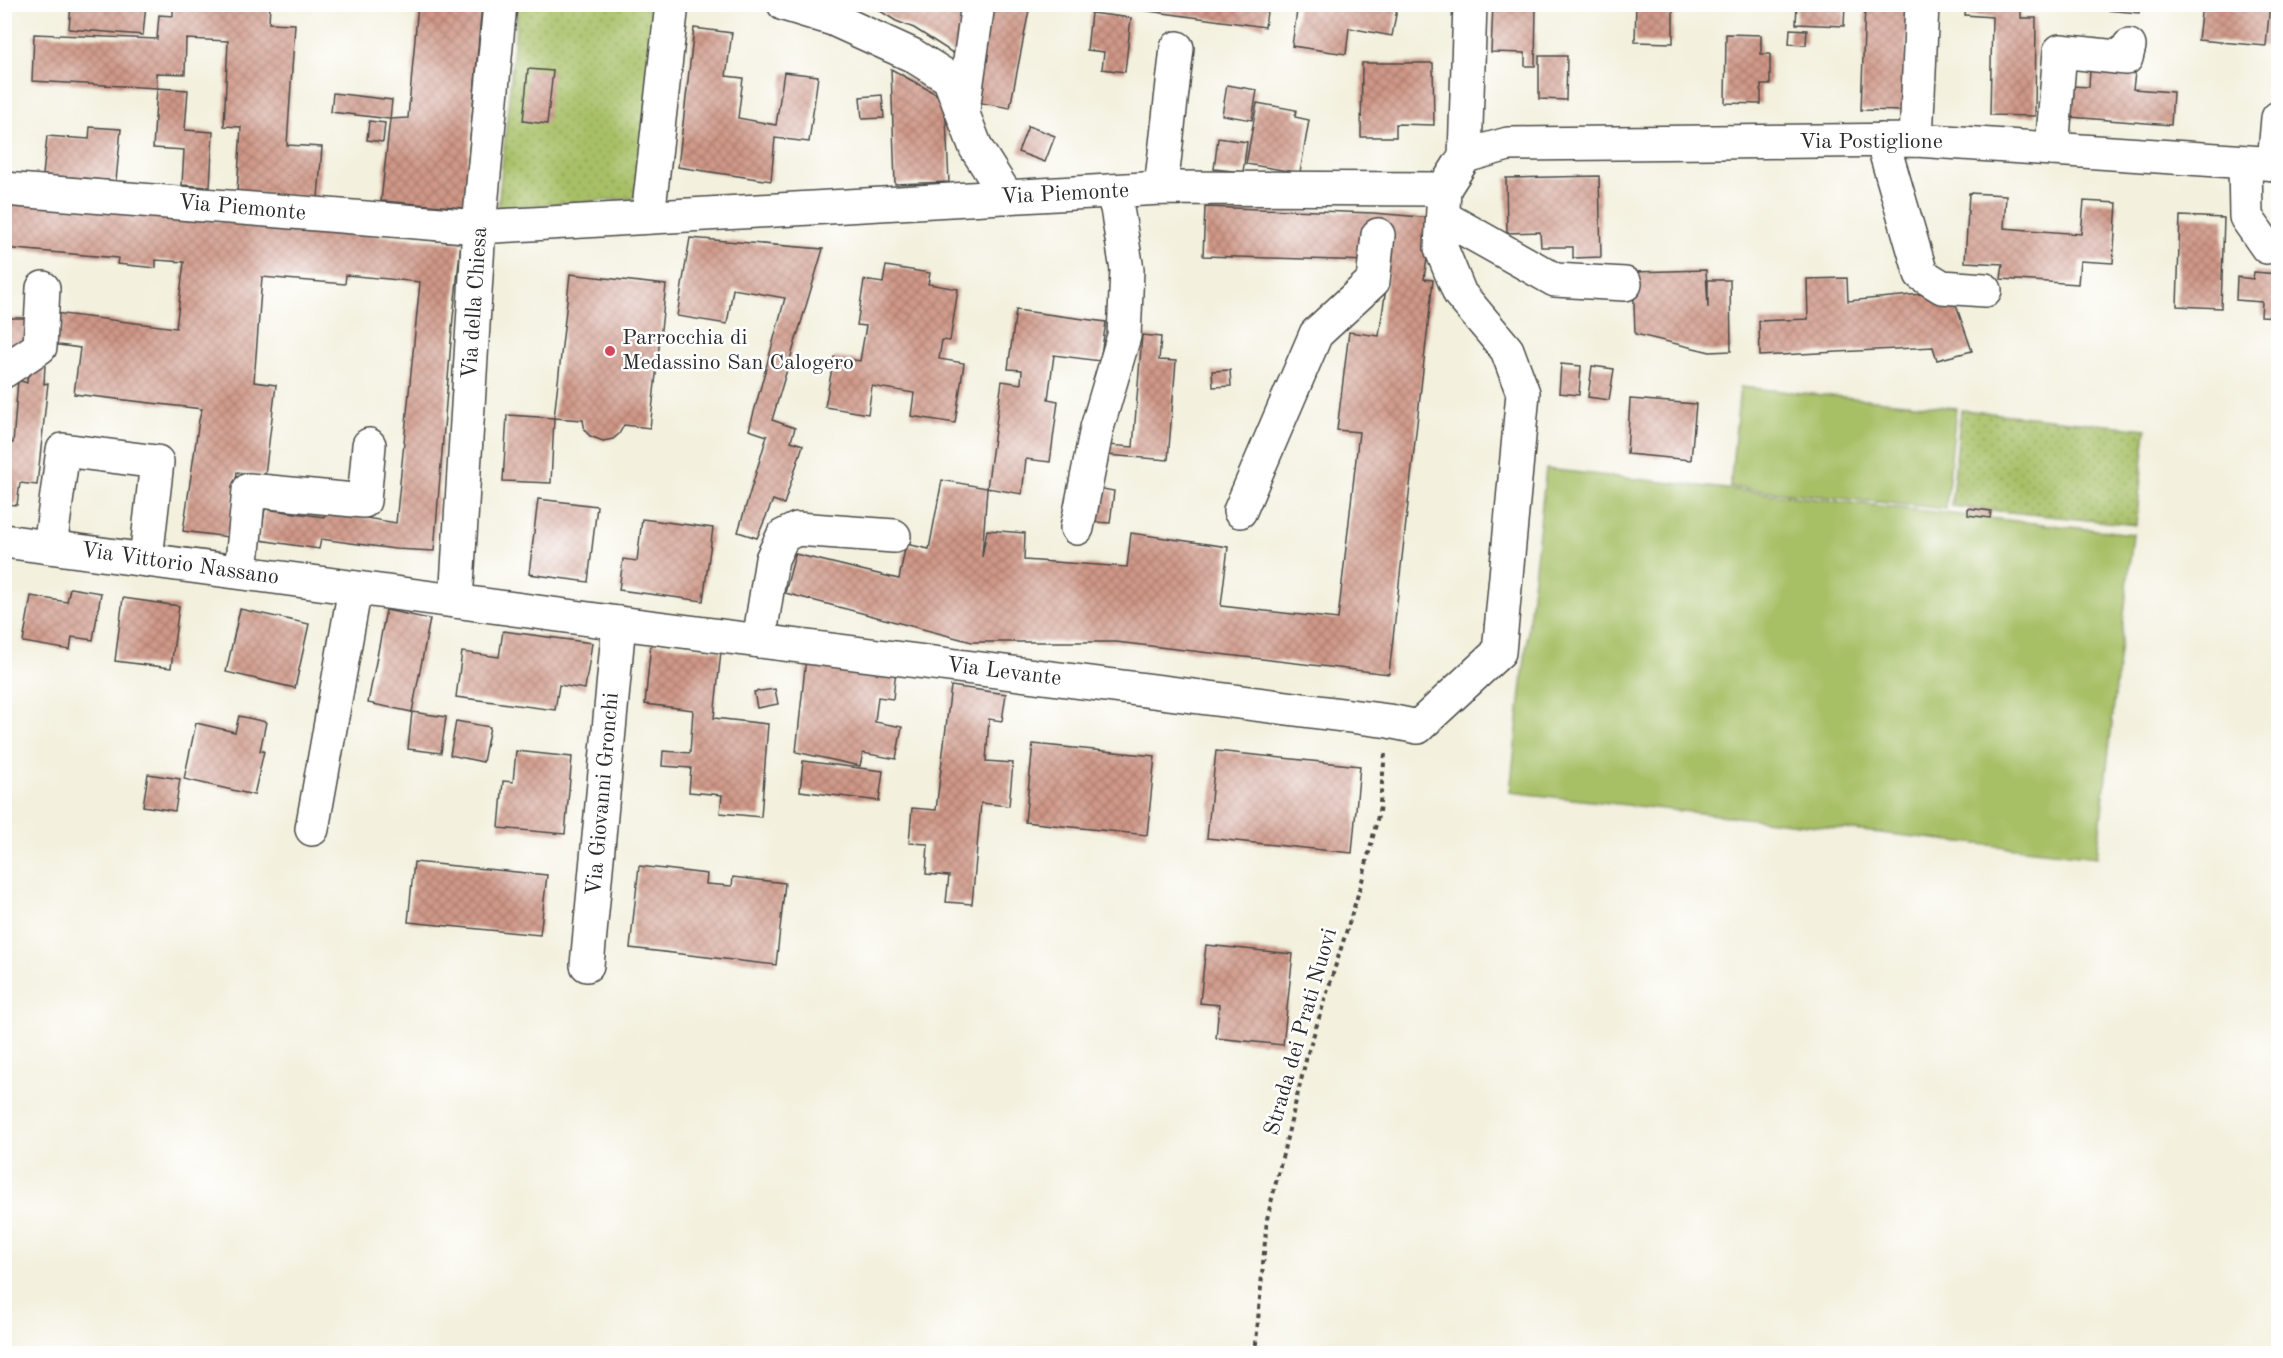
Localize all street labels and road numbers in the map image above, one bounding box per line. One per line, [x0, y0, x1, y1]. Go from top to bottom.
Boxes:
street label: Via Postiglione [1799, 131, 1943, 153]
street label: Via Piemonte [1000, 180, 1130, 208]
street label: Via Piemonte [177, 191, 307, 225]
street label: Via della Chiesa [459, 226, 491, 380]
street label: Via Vittorio Nassano [80, 539, 280, 589]
street label: Via Levante [945, 654, 1063, 690]
street label: Via Giovanni Gronchi [583, 692, 623, 896]
street label: Strada dei Prati Nuovi [1261, 926, 1341, 1138]

